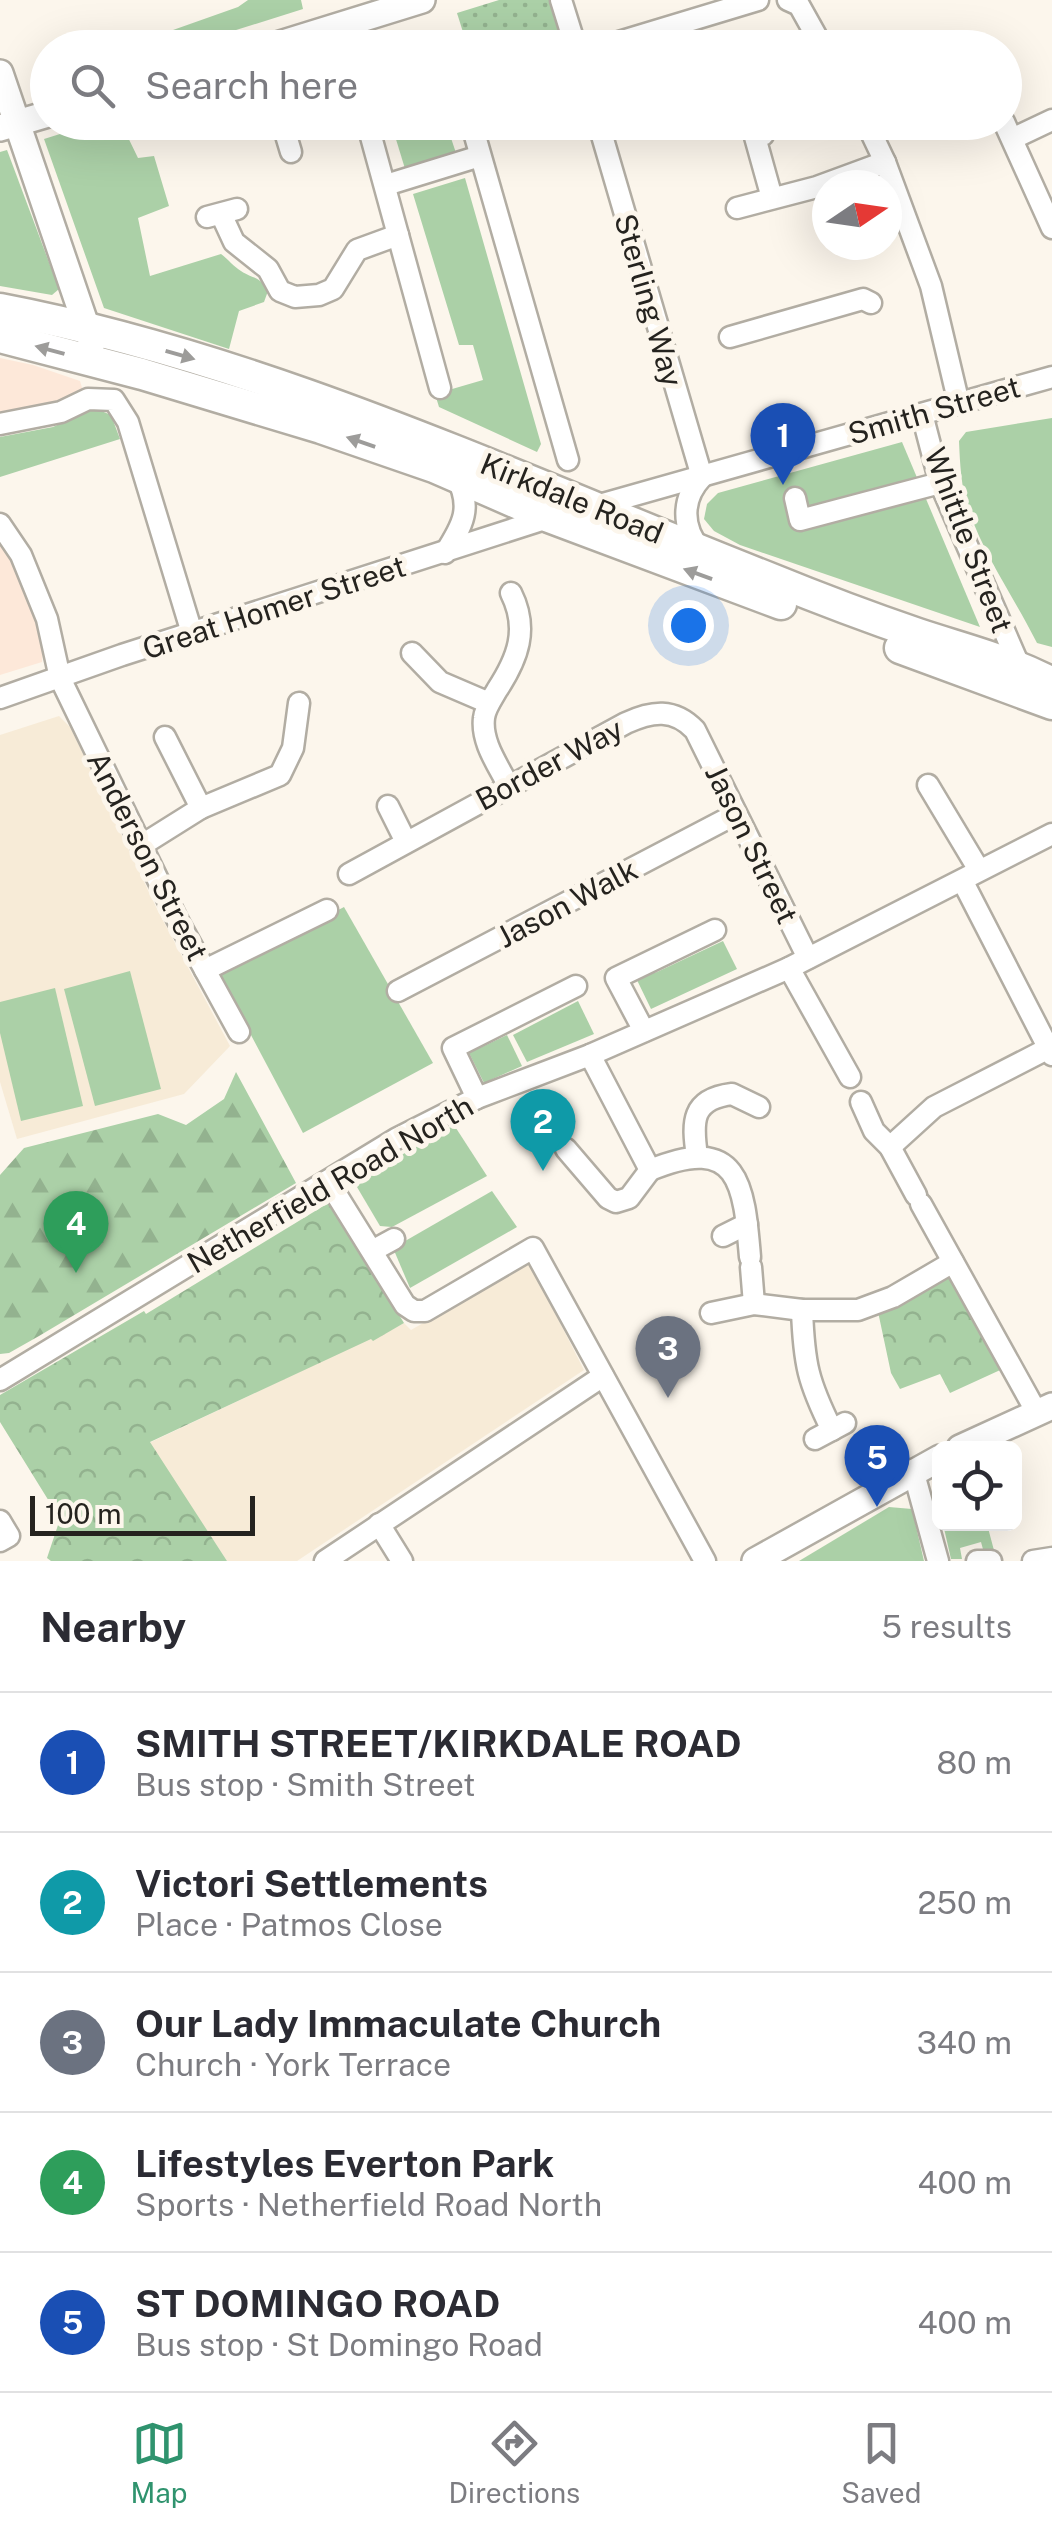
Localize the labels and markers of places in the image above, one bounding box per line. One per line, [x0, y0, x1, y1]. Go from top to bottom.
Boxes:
pin: 1 [750, 402, 816, 485]
pin: 2 [510, 1088, 576, 1171]
pin: 4 [44, 1190, 108, 1273]
pin: 3 [636, 1316, 700, 1398]
pin: 5 [844, 1424, 910, 1507]

